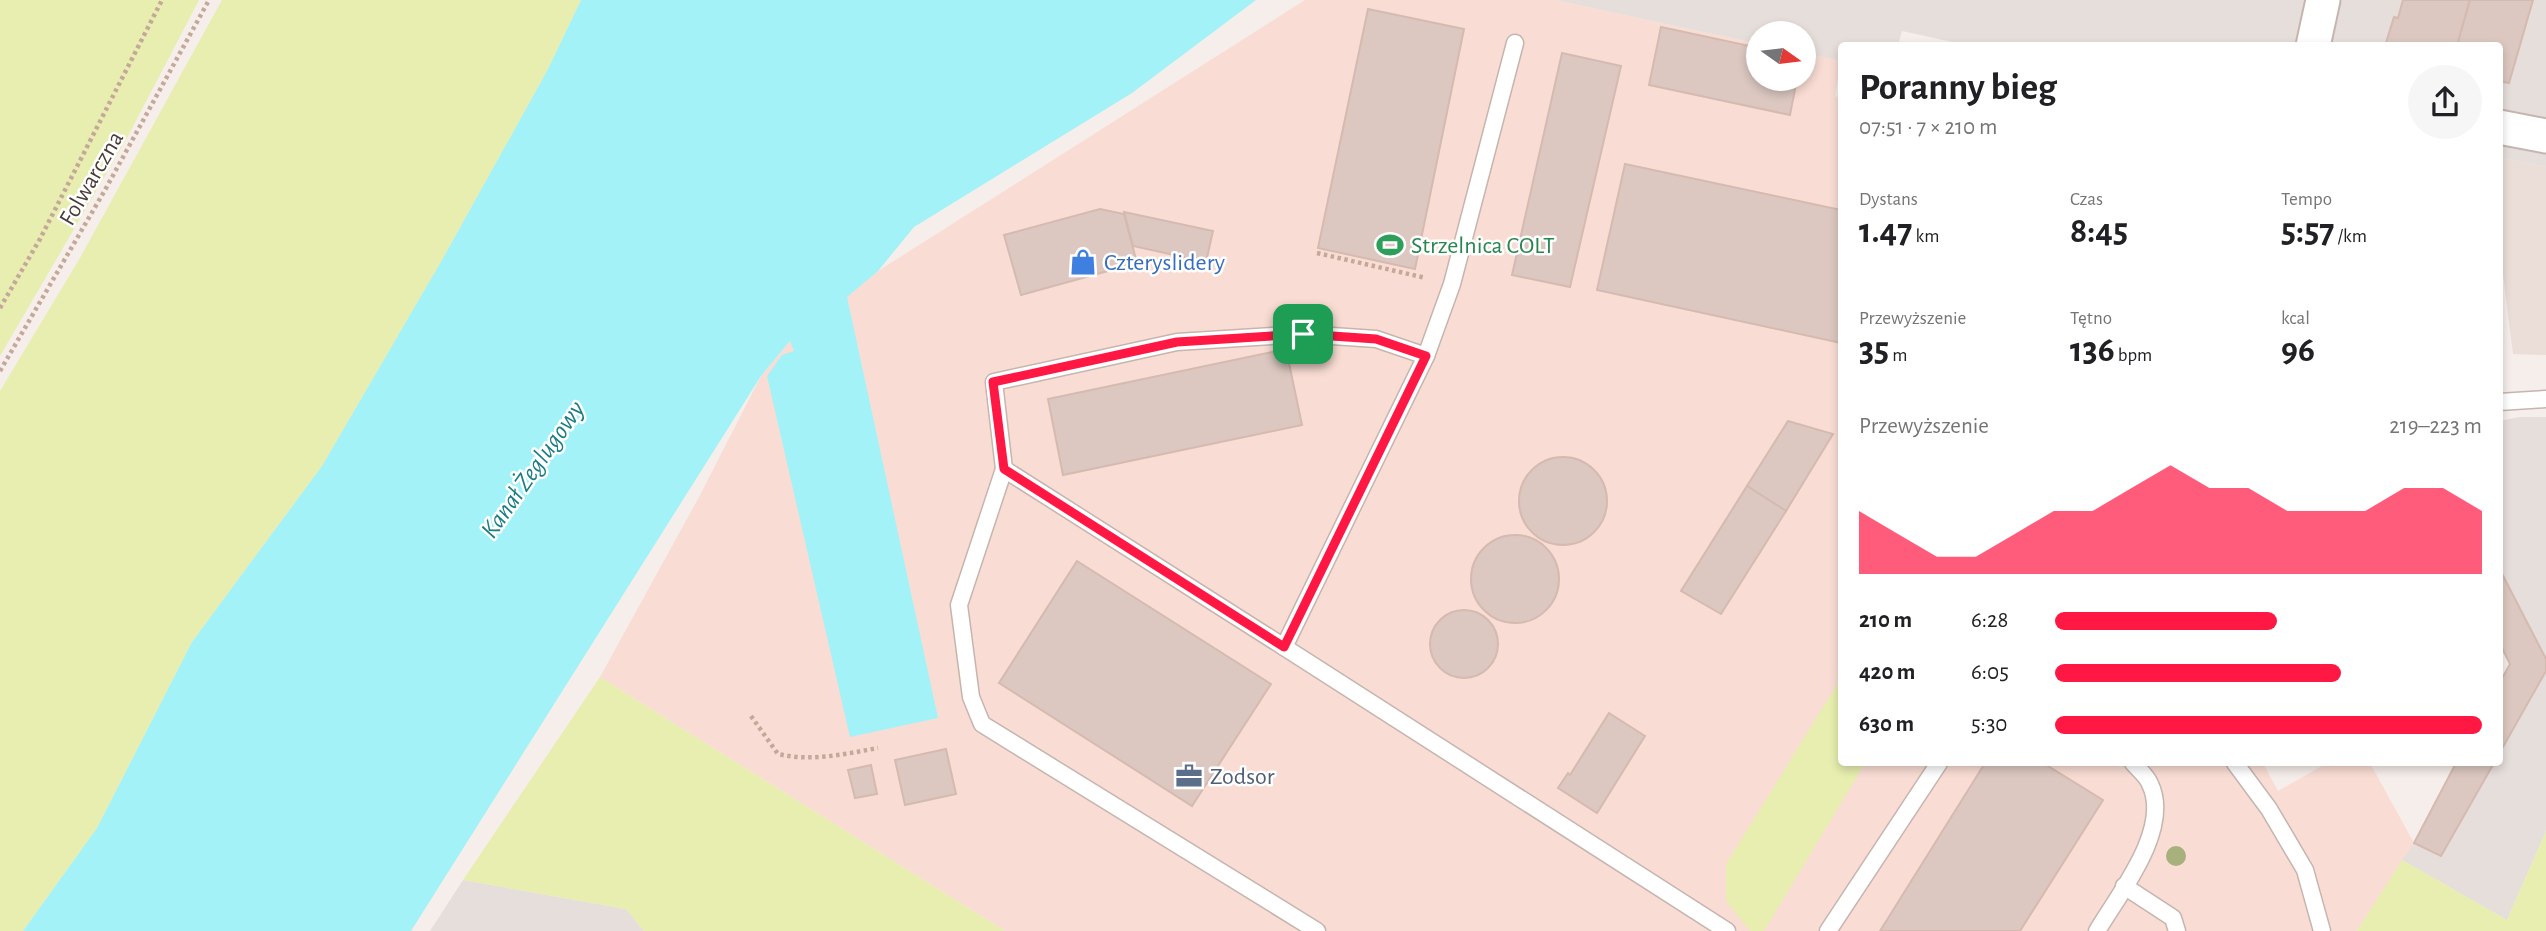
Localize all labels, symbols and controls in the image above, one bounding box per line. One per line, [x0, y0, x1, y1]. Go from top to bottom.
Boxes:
north arrow [1746, 21, 1816, 91]
map controls [1746, 21, 1816, 91]
button: share [2408, 65, 2482, 139]
text: Poranny bieg [1859, 69, 2057, 107]
text: 07:51 · 7 × 210 m [1859, 116, 1997, 139]
street label: Folwarczna [55, 127, 128, 230]
text: Dystans [1859, 190, 1918, 209]
text: Czas [2070, 190, 2103, 209]
text: Tempo [2281, 190, 2332, 209]
text: 1.47 [1859, 214, 1912, 249]
text: 8:45 [2070, 214, 2128, 249]
text: 5:57 [2281, 214, 2334, 249]
text: km [1912, 227, 1939, 246]
text: /km [2334, 227, 2367, 246]
sports icon: Strzelnica COLT [1375, 230, 1405, 260]
place label: Strzelnica COLT [1411, 234, 1555, 258]
shop icon: Czteryslidery [1068, 247, 1098, 277]
place label: Czteryslidery [1104, 251, 1225, 275]
pin [1273, 304, 1333, 364]
text: Przewyższenie [1859, 309, 1966, 328]
text: Tętno [2070, 309, 2112, 328]
text: kcal [2281, 309, 2310, 328]
icon: arrive [1284, 315, 1322, 353]
text: 35 [1859, 333, 1889, 368]
text: 136 [2070, 333, 2115, 368]
text: 96 [2281, 333, 2315, 368]
text: m [1889, 346, 1908, 365]
text: bpm [2115, 346, 2152, 365]
water label: Kanał Żeglugowy [475, 395, 590, 543]
text: Przewyższenie [1859, 415, 1989, 438]
text: 219–223 m [2389, 415, 2482, 438]
text: 210 m [1859, 609, 1912, 632]
text: 6:28 [1971, 609, 2008, 632]
text: 420 m [1859, 661, 1915, 684]
text: 6:05 [1971, 661, 2009, 684]
text: 630 m [1859, 713, 1914, 736]
text: 5:30 [1971, 713, 2008, 736]
office icon: Zodsor [1174, 761, 1204, 791]
place label: Zodsor [1210, 765, 1275, 789]

